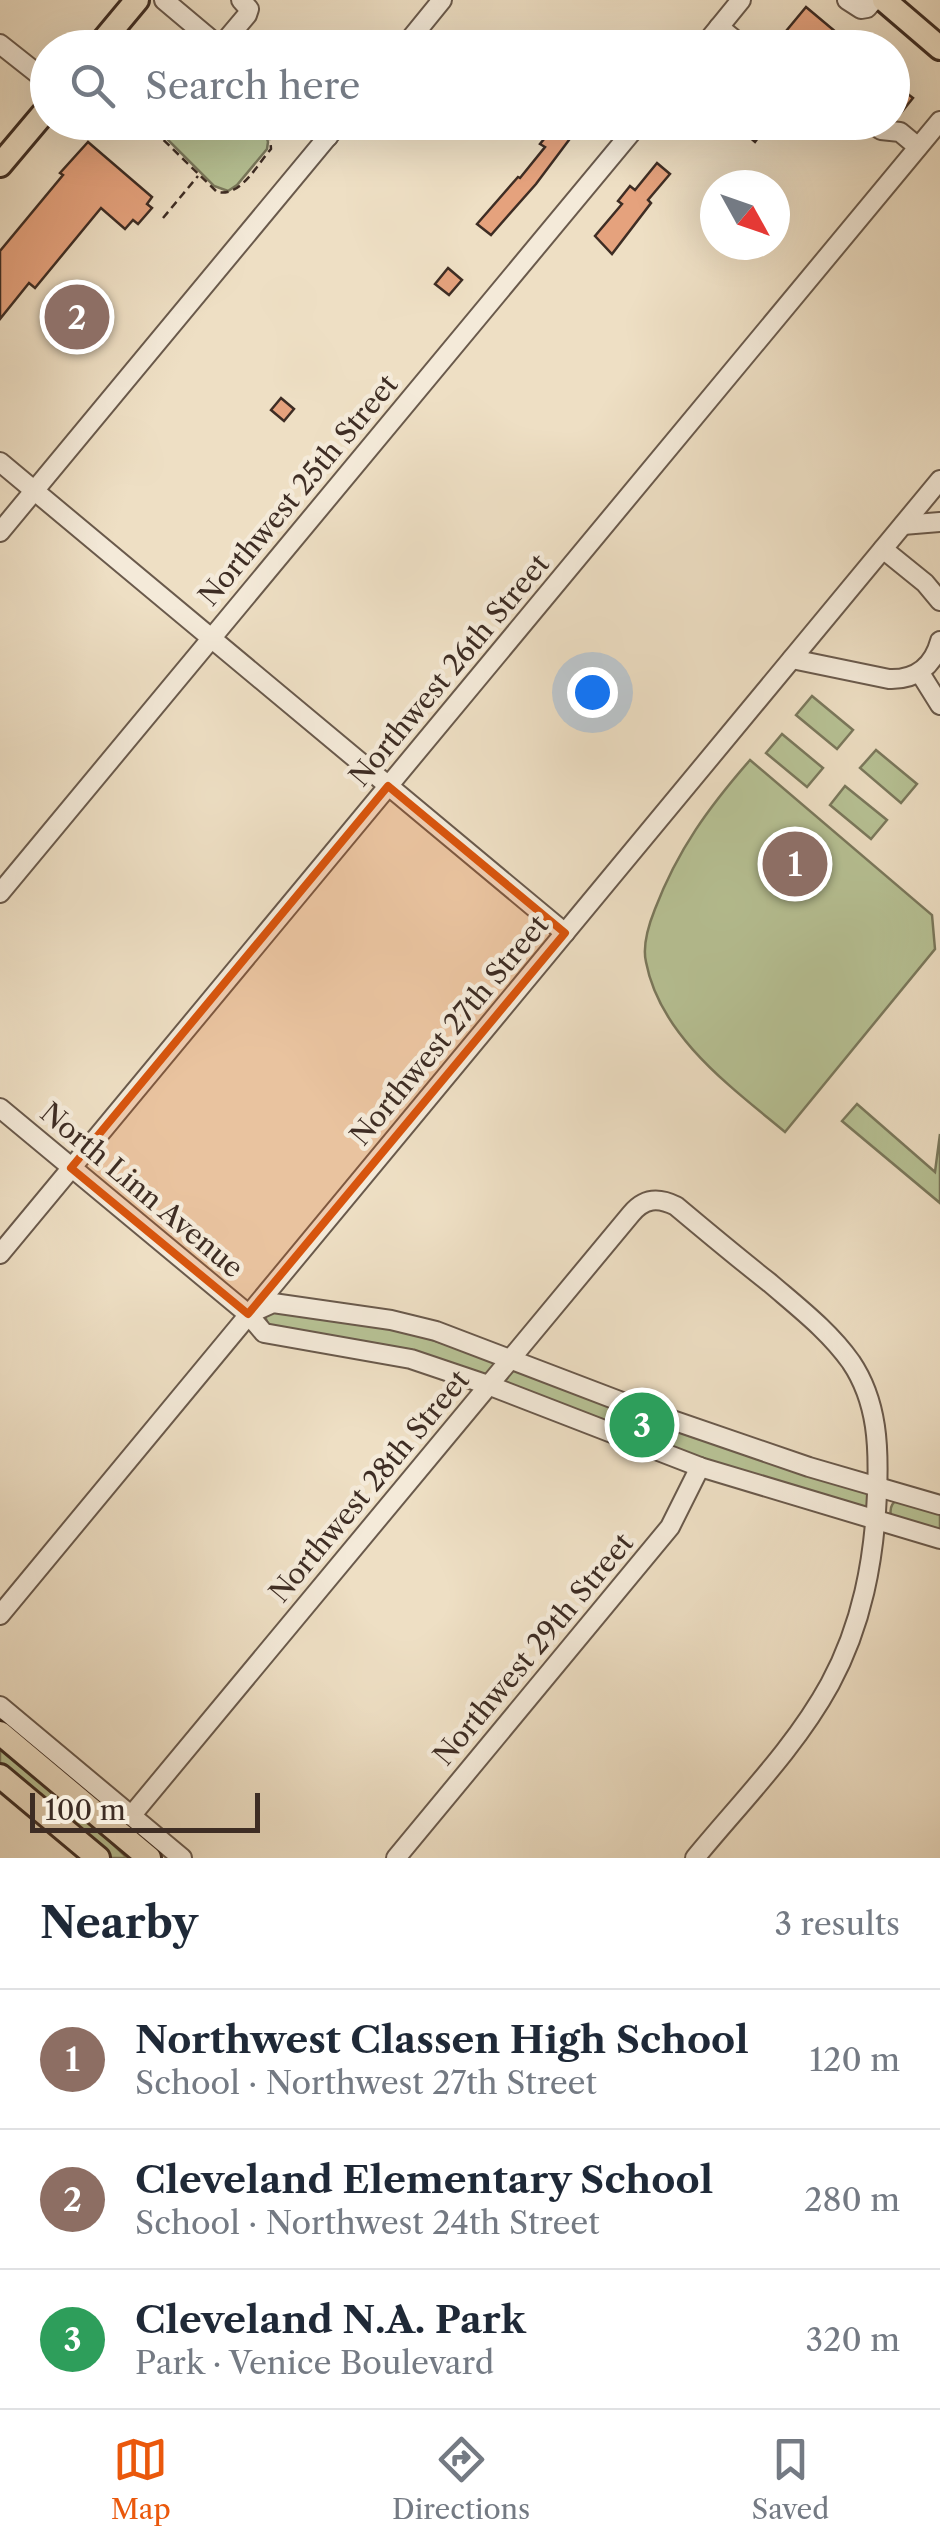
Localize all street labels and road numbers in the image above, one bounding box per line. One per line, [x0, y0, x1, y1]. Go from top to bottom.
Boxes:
street label: Northwest 25th Street [191, 367, 405, 612]
street label: Northwest 26th Street [342, 547, 556, 793]
street label: Northwest 27th Street [343, 908, 555, 1152]
street label: North Linn Avenue [34, 1095, 250, 1285]
street label: Northwest 28th Street [262, 1363, 476, 1609]
street label: Northwest 29th Street [426, 1526, 640, 1772]

